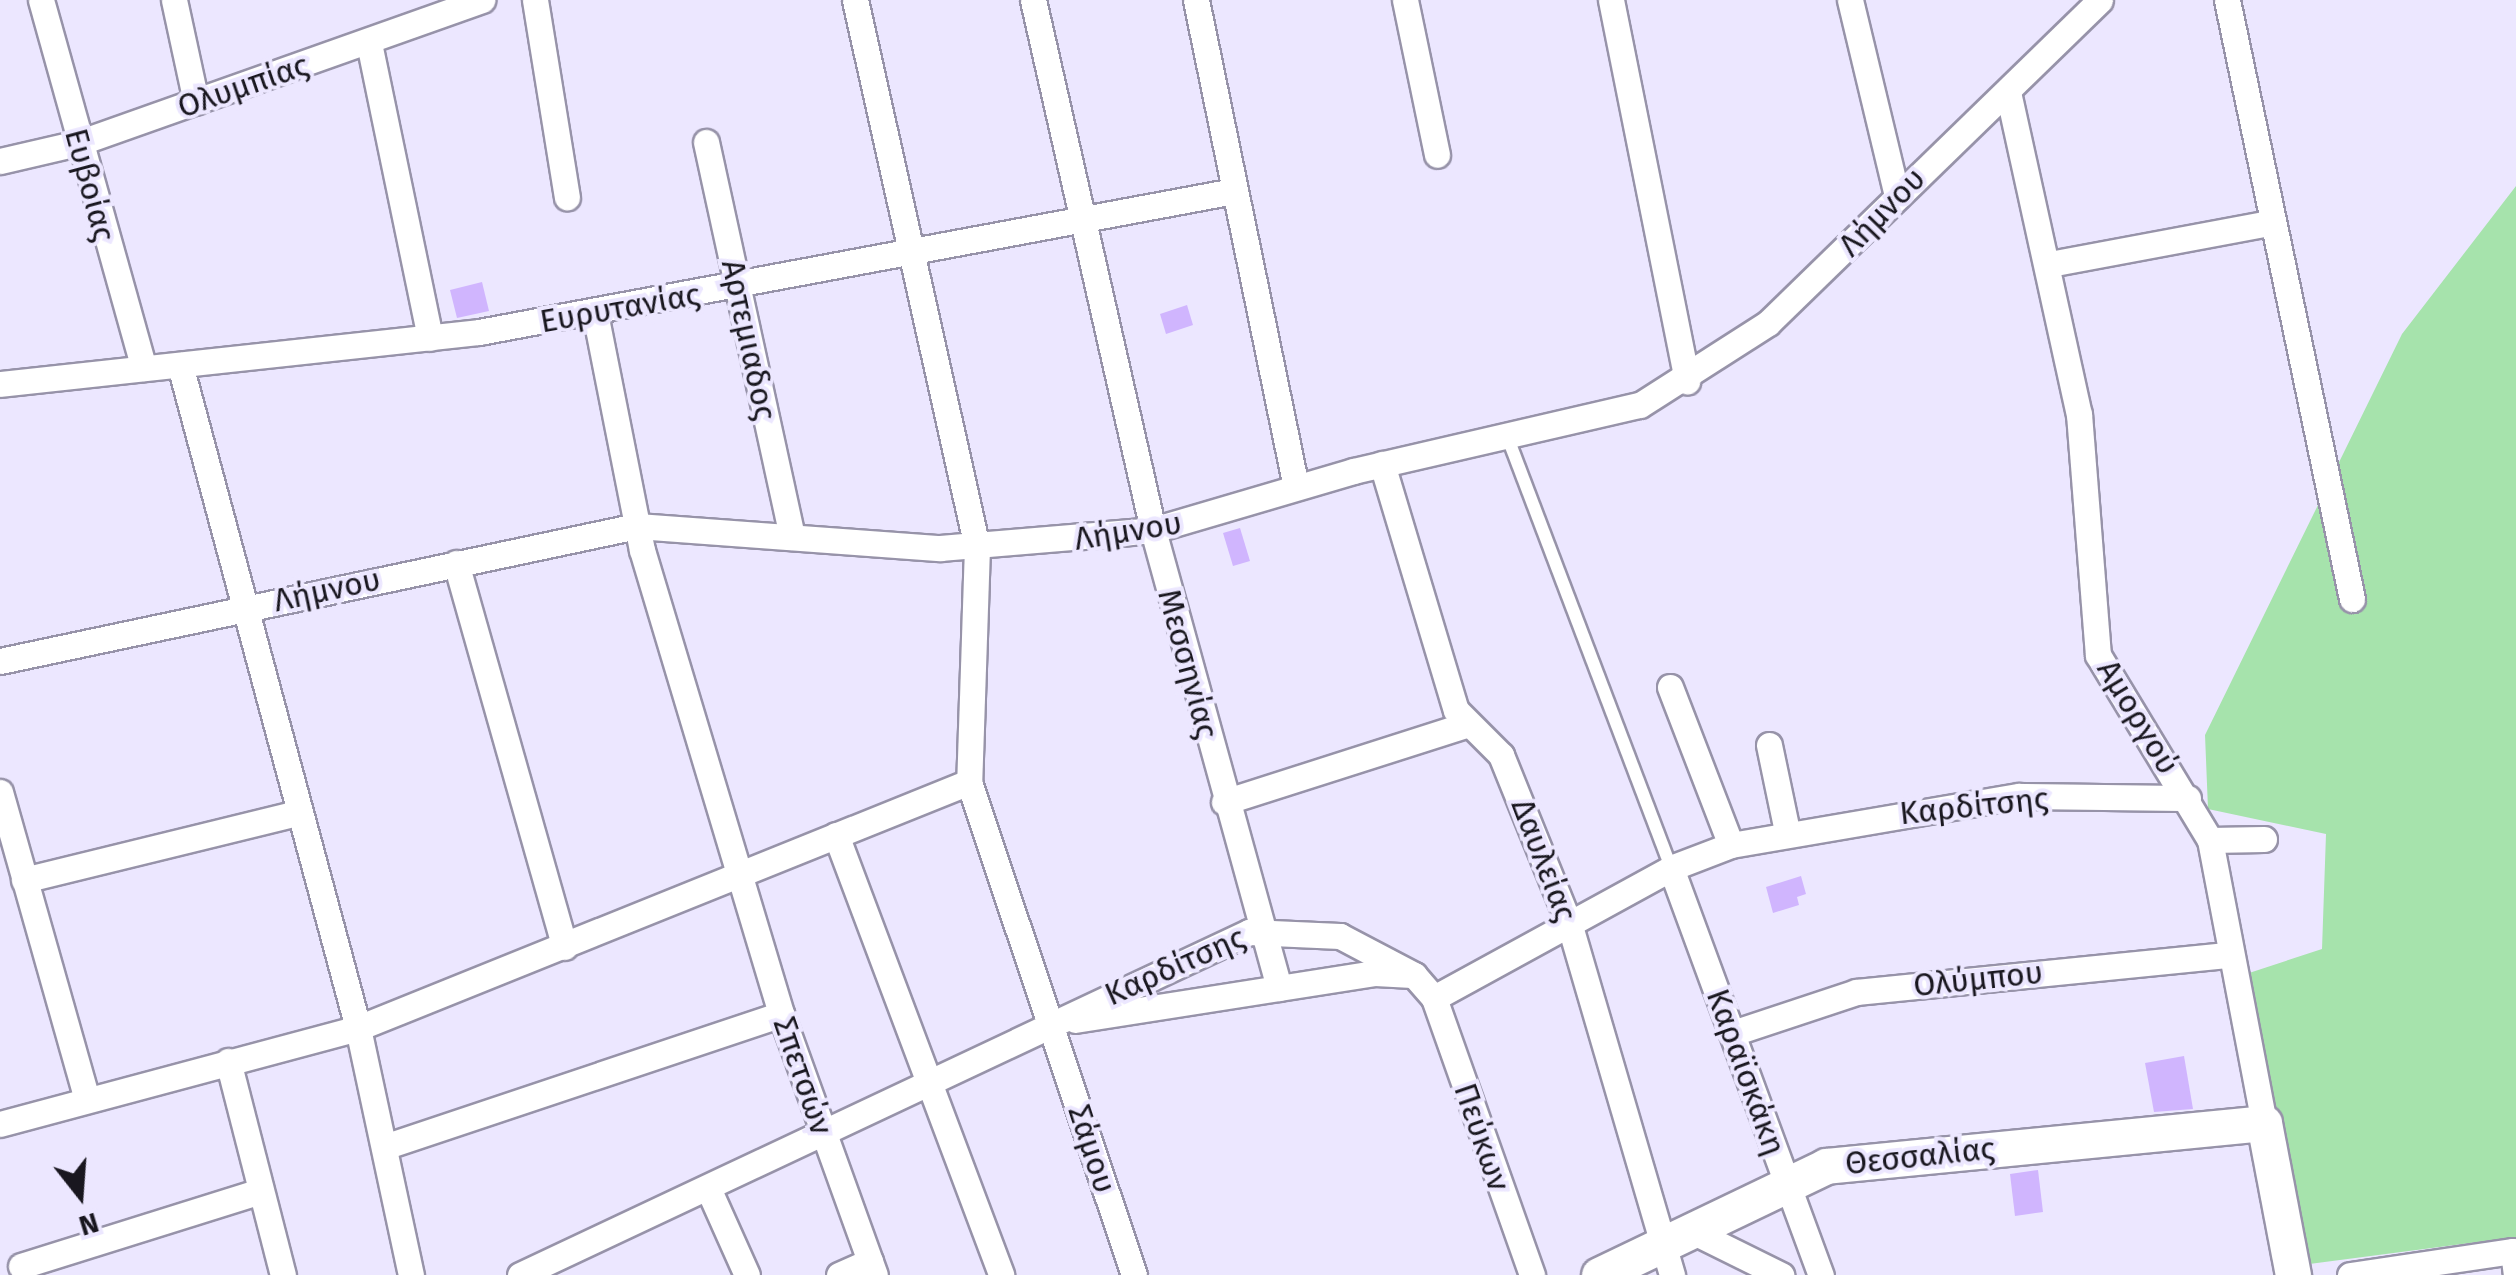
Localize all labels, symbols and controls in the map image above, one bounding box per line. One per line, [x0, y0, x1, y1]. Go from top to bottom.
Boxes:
street label: Ολυμπίας [173, 46, 313, 126]
street label: Ευβοίας [57, 124, 123, 246]
street label: Λήμνου [1831, 160, 1933, 264]
street label: Αρτεμιαδος [713, 256, 785, 424]
street label: Ευρυτανίας [537, 275, 703, 341]
street label: Λήμνου [1071, 504, 1185, 558]
street label: Λήμνου [270, 560, 384, 620]
street label: Μεσσηνίας [1150, 585, 1226, 743]
street label: Αμοργού [2089, 653, 2187, 781]
street label: Καρδίτσης [1898, 779, 2050, 833]
street label: Δαυλείας [1503, 793, 1585, 927]
street label: Καρδίτσης [1099, 918, 1251, 1014]
street label: Ολύμπου [1911, 953, 2045, 1005]
street label: Καραϊσκάκη [1698, 984, 1794, 1160]
street label: Σπετσών [765, 1012, 841, 1140]
street label: Πεύκων [1446, 1078, 1518, 1196]
street label: Σάμου [1060, 1100, 1124, 1198]
street label: Θεσσαλίας [1843, 1129, 1997, 1183]
north arrow [30, 1145, 130, 1245]
text: N [75, 1206, 103, 1243]

